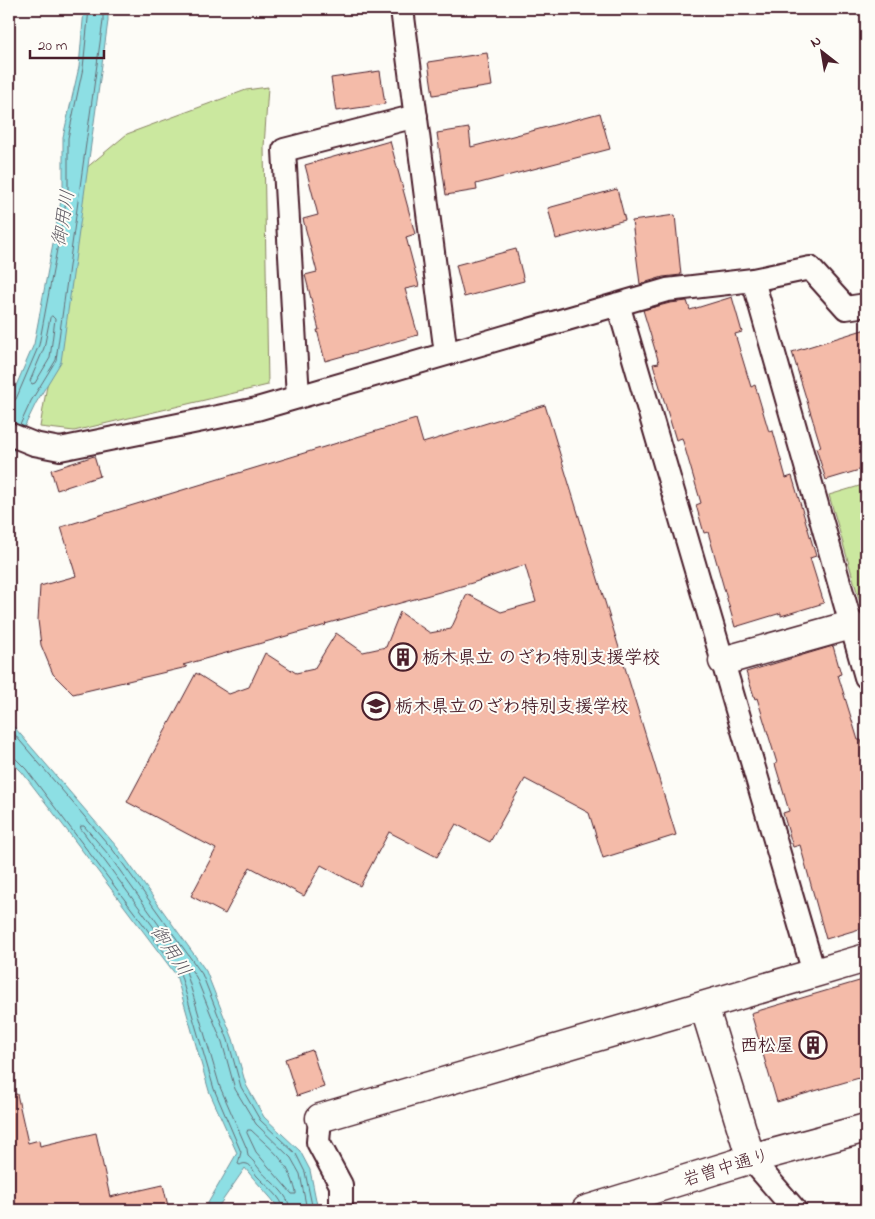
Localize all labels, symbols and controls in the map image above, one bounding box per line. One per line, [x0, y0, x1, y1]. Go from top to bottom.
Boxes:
scale bar [30, 28, 104, 60]
north arrow [798, 28, 848, 78]
text: N [807, 31, 826, 54]
text: 20 m [38, 35, 68, 57]
water label: 御用川 [46, 188, 83, 249]
building icon: 栃木県立 のざわ特別支援学校 [388, 642, 418, 672]
place label: 栃木県立 のざわ特別支援学校 [422, 646, 660, 672]
school or university icon: 栃木県立のざわ特別支援学校 [361, 691, 391, 721]
place label: 栃木県立のざわ特別支援学校 [395, 695, 629, 721]
water label: 御用川 [143, 920, 197, 983]
building icon: 西松屋 [798, 1030, 828, 1060]
place label: 西松屋 [740, 1034, 794, 1060]
street label: 岩曽中通り [680, 1143, 773, 1195]

